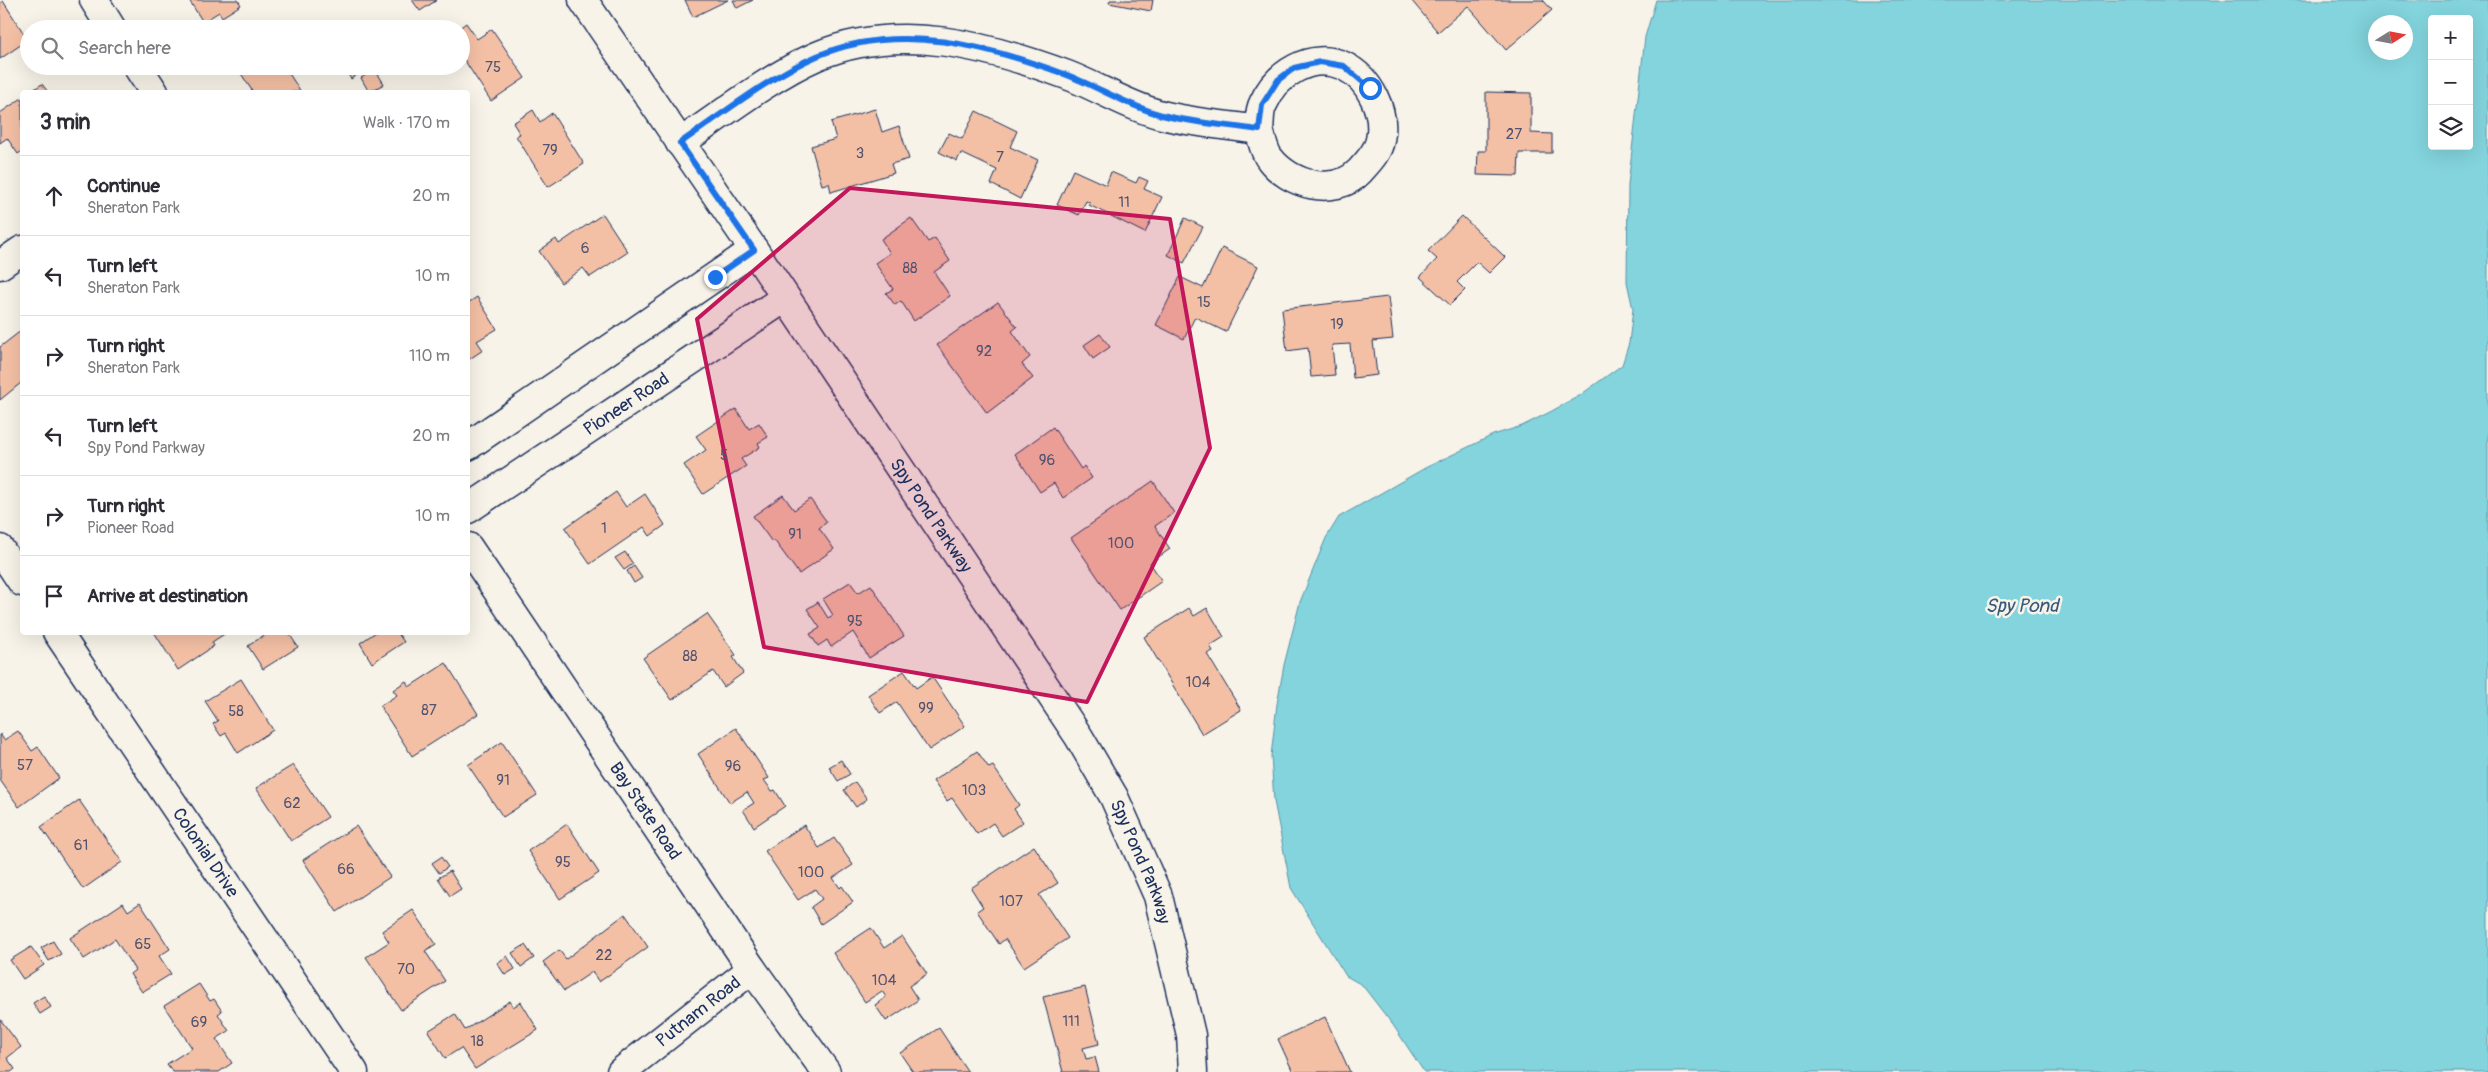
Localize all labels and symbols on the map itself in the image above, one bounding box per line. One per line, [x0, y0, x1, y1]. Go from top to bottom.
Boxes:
north arrow [2368, 15, 2413, 60]
house number: 75 [485, 58, 501, 77]
route start [1359, 77, 1382, 100]
house number: 27 [1506, 125, 1522, 144]
house number: 79 [542, 141, 558, 160]
house number: 3 [856, 144, 864, 163]
house number: 7 [996, 148, 1004, 167]
house number: 11 [1118, 193, 1130, 212]
house number: 6 [581, 239, 589, 258]
house number: 88 [902, 259, 918, 278]
route end [704, 266, 727, 289]
house number: 15 [1197, 293, 1211, 312]
house number: 19 [1330, 315, 1344, 334]
house number: 92 [976, 342, 992, 361]
street label: Pioneer Road [579, 367, 673, 441]
house number: 5 [720, 446, 728, 465]
house number: 96 [1039, 451, 1055, 470]
street label: Spy Pond Parkway [885, 454, 978, 577]
house number: 1 [601, 519, 607, 538]
house number: 91 [788, 525, 802, 544]
house number: 100 [1108, 534, 1134, 553]
water label: Spy Pond [1986, 594, 2061, 618]
house number: 95 [847, 612, 863, 631]
house number: 88 [682, 647, 698, 666]
house number: 104 [1186, 673, 1211, 692]
house number: 99 [918, 699, 934, 718]
house number: 87 [421, 701, 437, 720]
house number: 58 [228, 702, 244, 721]
house number: 57 [17, 756, 33, 775]
street label: Bay State Road [604, 757, 687, 864]
house number: 96 [725, 757, 741, 776]
house number: 91 [496, 771, 510, 790]
house number: 103 [962, 781, 986, 800]
house number: 62 [283, 794, 301, 813]
street label: Spy Pond Parkway [1105, 796, 1176, 926]
street label: Colonial Drive [167, 803, 244, 902]
house number: 61 [74, 836, 88, 855]
house number: 95 [555, 853, 571, 872]
house number: 66 [337, 860, 355, 879]
house number: 100 [798, 863, 824, 882]
house number: 107 [999, 892, 1023, 911]
house number: 65 [135, 935, 151, 954]
house number: 22 [596, 946, 612, 965]
house number: 70 [397, 960, 415, 979]
street label: Putnam Road [651, 971, 745, 1052]
house number: 104 [872, 971, 897, 990]
house number: 111 [1062, 1012, 1080, 1031]
house number: 69 [191, 1013, 207, 1032]
house number: 18 [470, 1032, 484, 1051]

